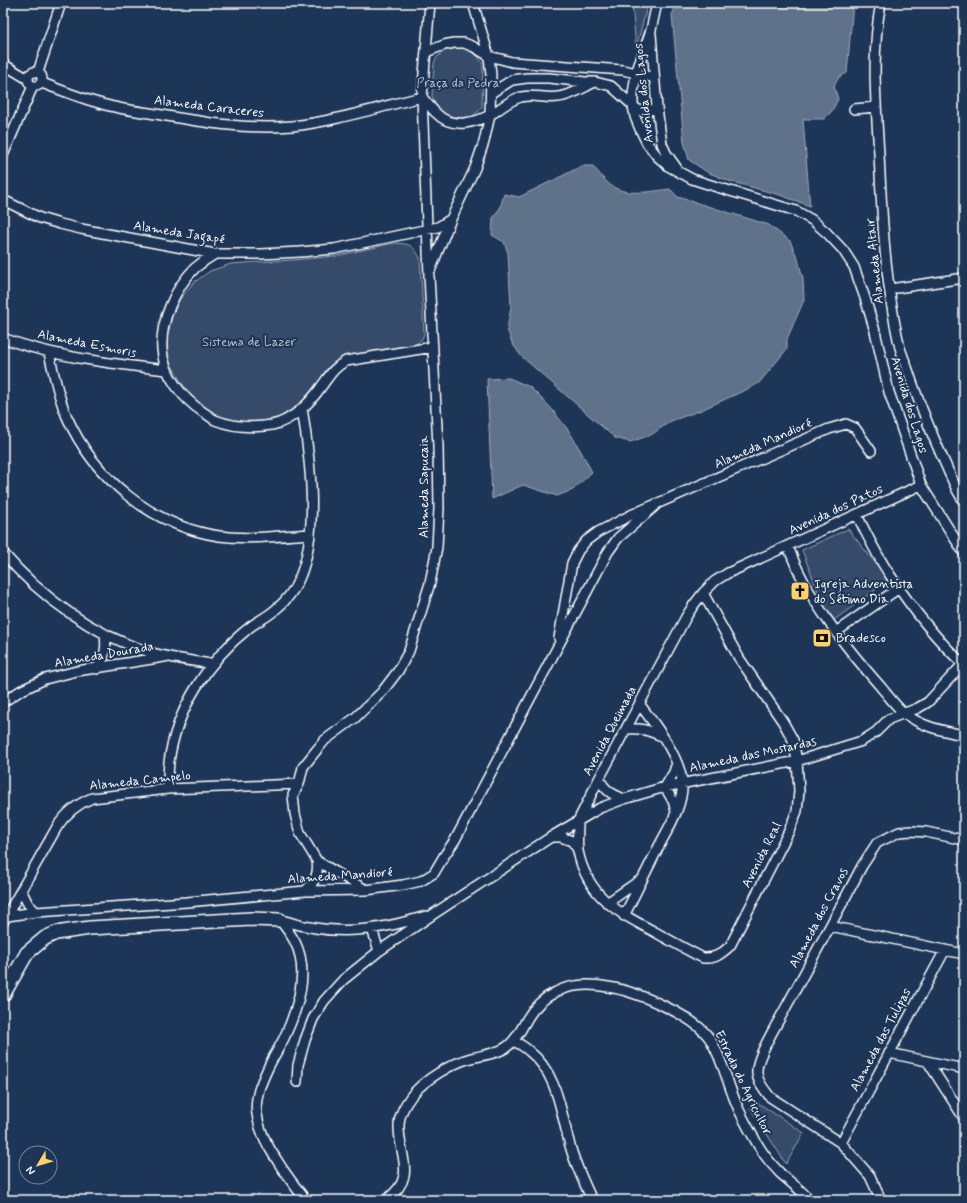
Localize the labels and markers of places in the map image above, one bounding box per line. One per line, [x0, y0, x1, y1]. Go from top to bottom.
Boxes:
place label: Igreja Adventista do Sétimo Dia [814, 576, 914, 608]
church icon: Igreja Adventista do Sétimo Dia [789, 580, 811, 602]
bank icon: Bradesco [811, 627, 833, 649]
place label: Bradesco [836, 630, 886, 647]

